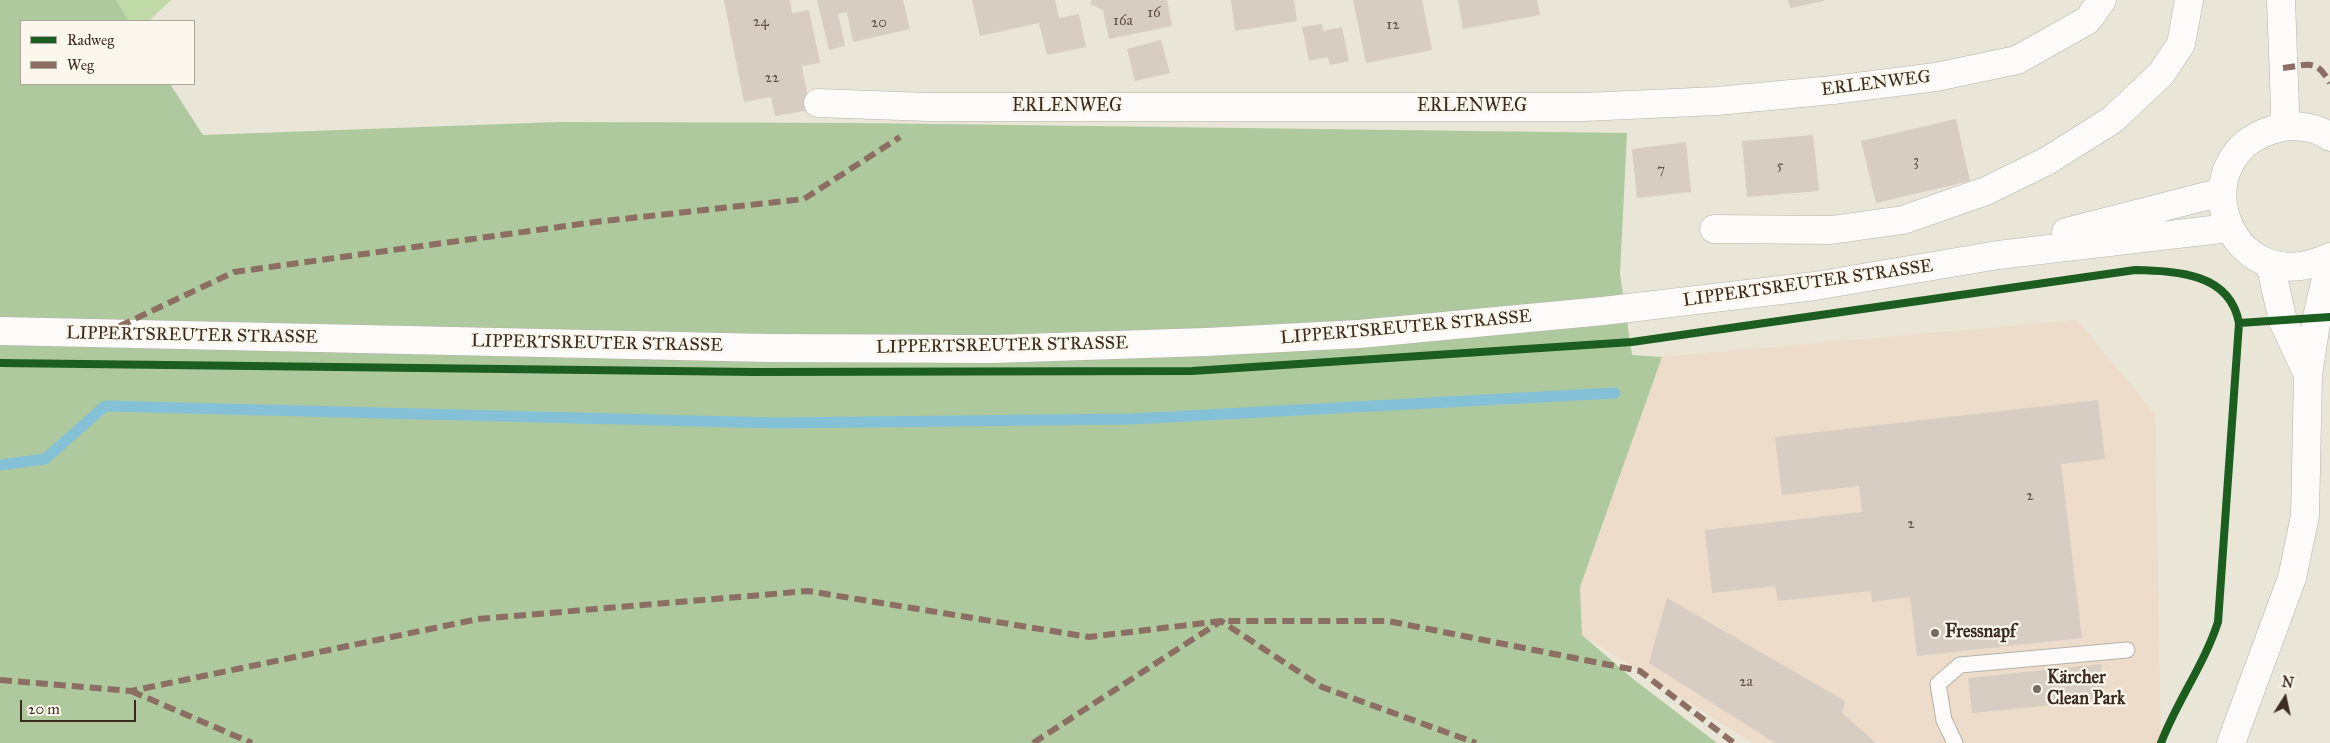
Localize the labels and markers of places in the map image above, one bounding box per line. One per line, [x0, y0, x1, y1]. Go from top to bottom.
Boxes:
place label: Fressnapf [1945, 622, 2016, 644]
marker: Fressnapf [1929, 627, 1941, 639]
place label: Kärcher Clean Park [2047, 668, 2125, 711]
marker: Kärcher Clean Park [2031, 683, 2043, 695]

